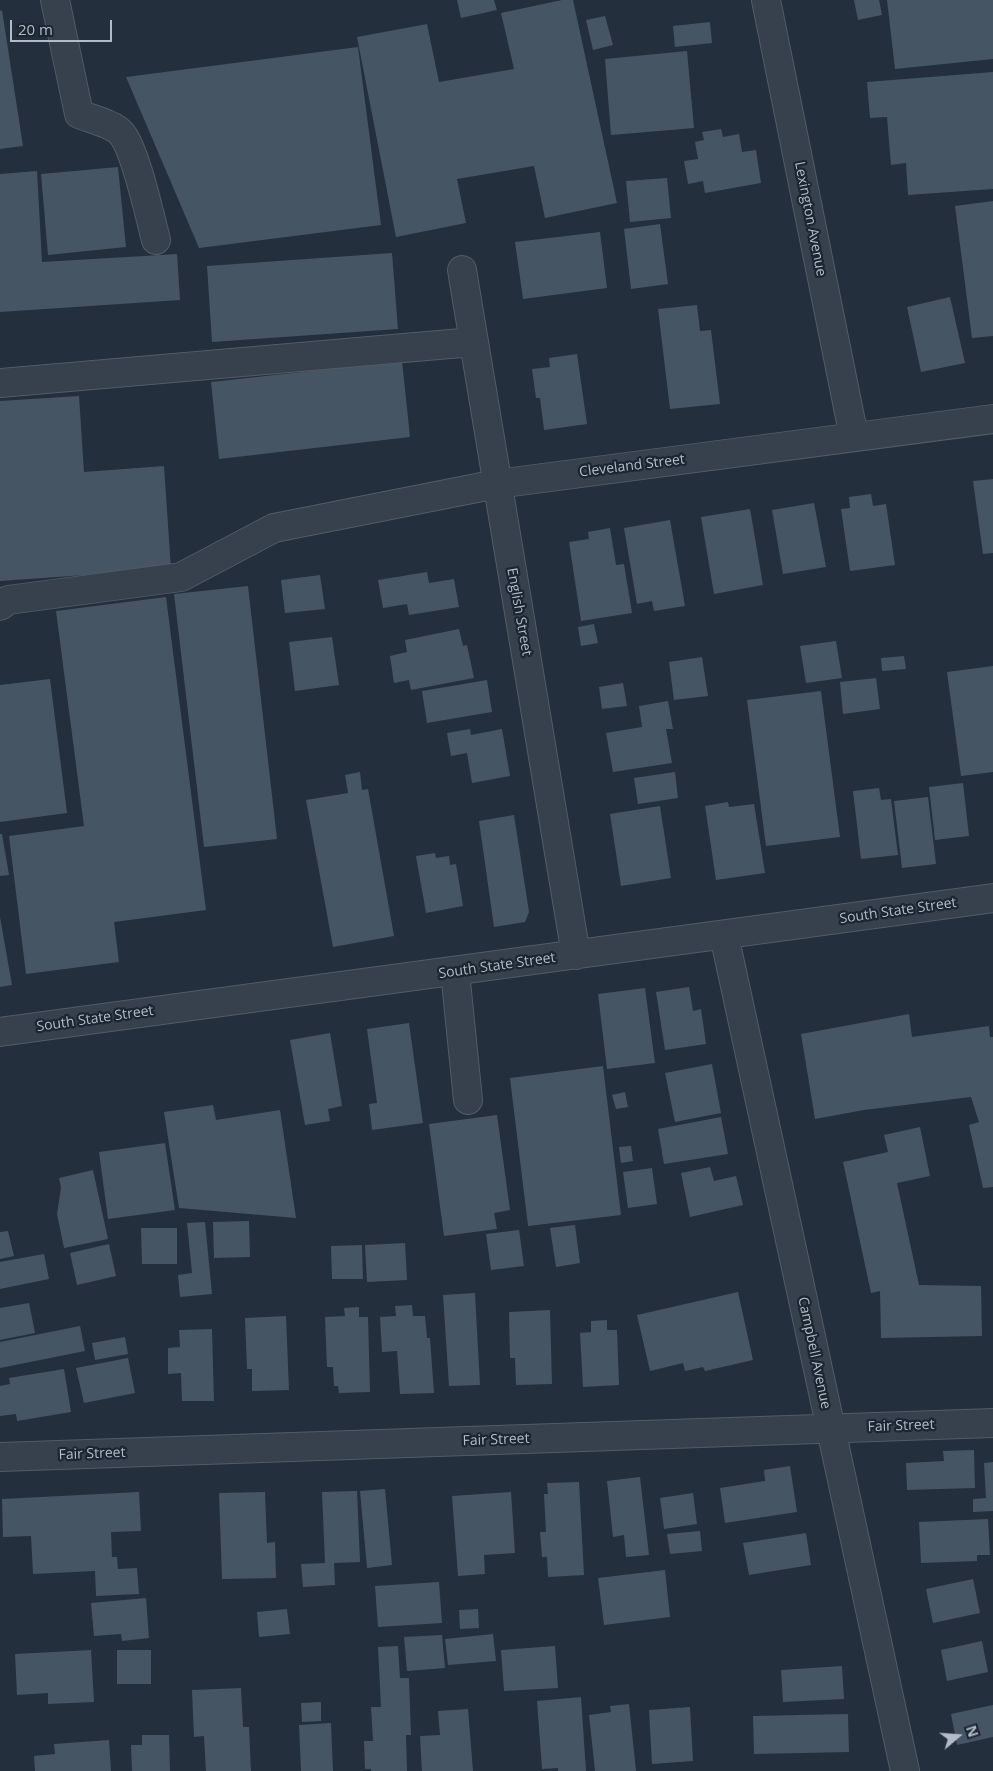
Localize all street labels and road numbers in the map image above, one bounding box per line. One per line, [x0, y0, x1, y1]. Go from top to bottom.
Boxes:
street label: Lexington Avenue [791, 160, 829, 278]
street label: Cleveland Street [578, 451, 686, 481]
street label: English Street [503, 567, 535, 657]
street label: South State Street [838, 894, 958, 928]
street label: South State Street [437, 949, 557, 983]
street label: South State Street [35, 1002, 155, 1036]
street label: Campbell Avenue [794, 1296, 834, 1410]
street label: Fair Street [867, 1416, 935, 1436]
street label: Fair Street [462, 1430, 530, 1450]
street label: Fair Street [58, 1444, 126, 1464]

